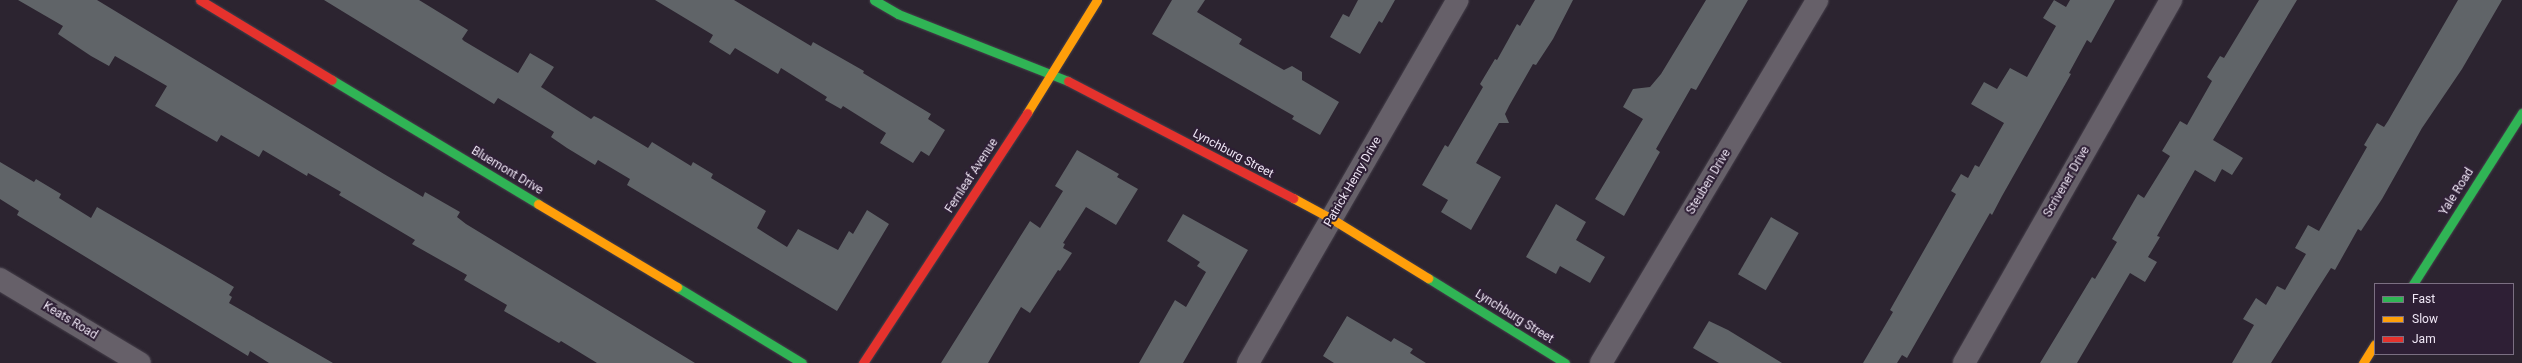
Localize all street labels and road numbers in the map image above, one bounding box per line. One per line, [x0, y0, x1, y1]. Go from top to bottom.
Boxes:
street label: Lynchburg Street [1190, 127, 1276, 181]
street label: Patrick Henry Drive [1321, 134, 1385, 230]
street label: Fernleaf Avenue [943, 136, 1001, 216]
street label: Bluemont Drive [468, 144, 546, 198]
street label: Scrivener Drive [2041, 144, 2093, 220]
street label: Steuben Drive [1684, 147, 1734, 217]
street label: Yale Road [2437, 166, 2477, 218]
street label: Lynchburg Street [1472, 287, 1556, 347]
street label: Keats Road [40, 299, 100, 343]

